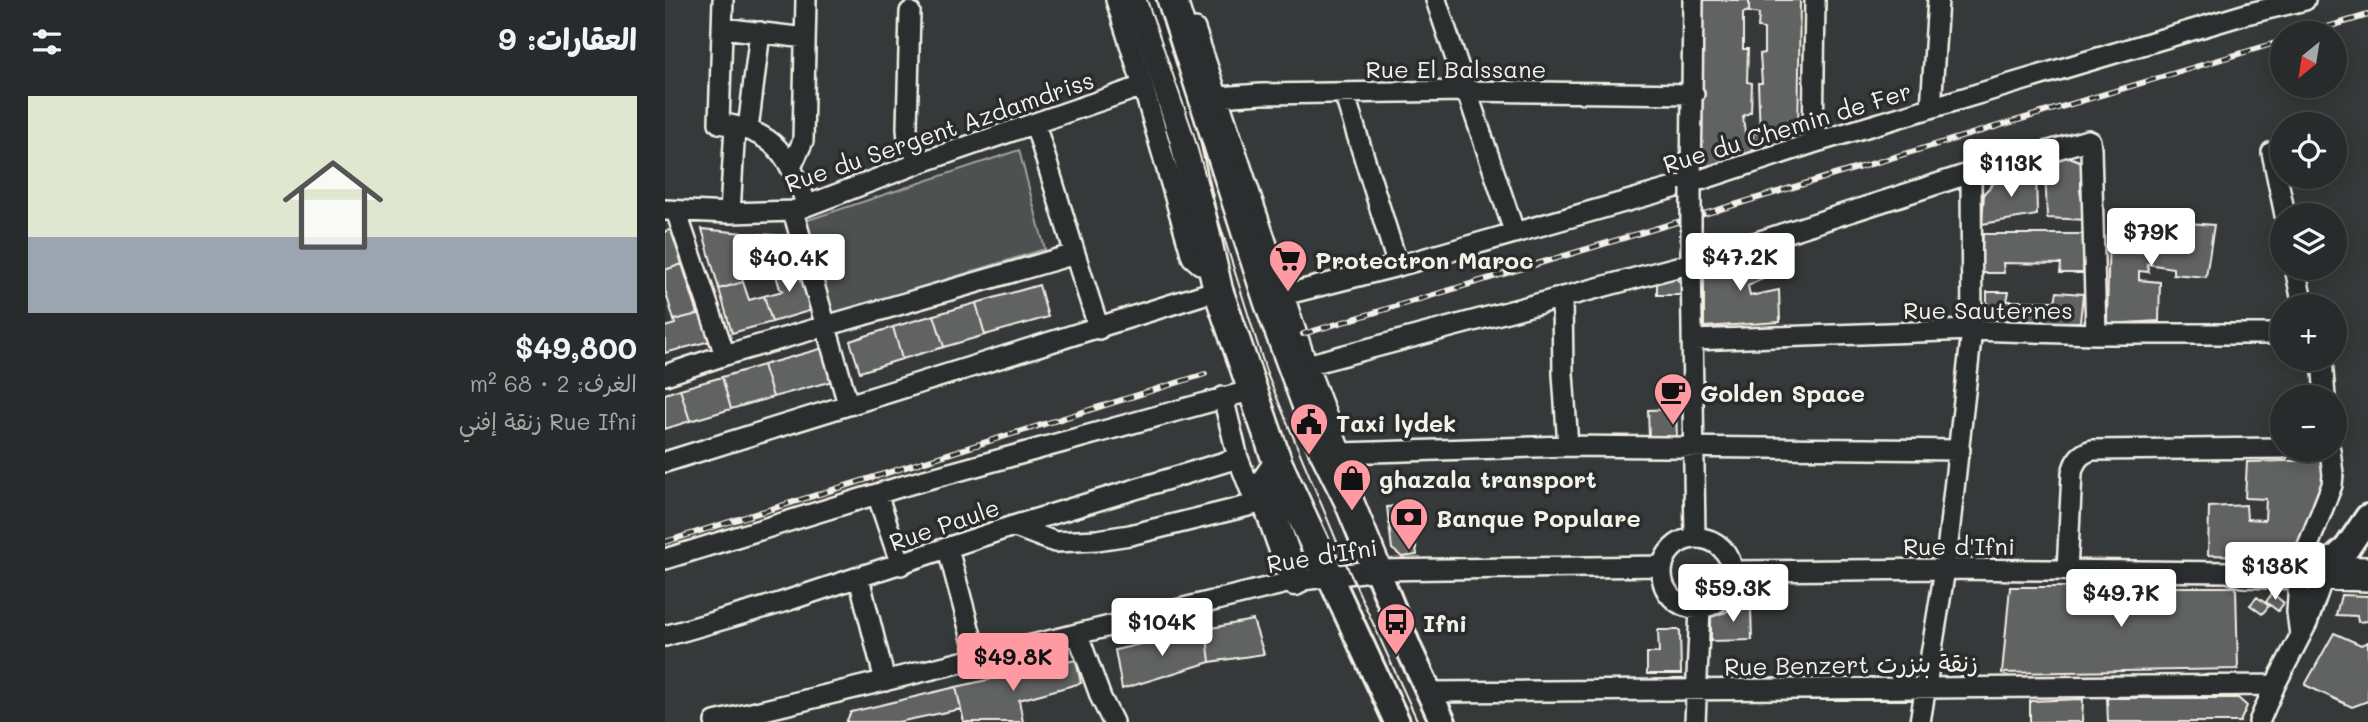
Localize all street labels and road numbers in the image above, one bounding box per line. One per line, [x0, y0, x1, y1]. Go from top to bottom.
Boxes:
street label: Rue El Balssane [1366, 53, 1546, 84]
street label: Rue du Sergent Azdamdriss [780, 63, 1098, 199]
street label: Rue du Chemin de Fer [1659, 74, 1915, 180]
street label: Rue Sauternes [1903, 294, 2073, 325]
street label: Rue Paule [885, 491, 1003, 557]
street label: Rue d'Ifni [1903, 530, 2015, 561]
street label: Rue d'Ifni [1264, 531, 1380, 579]
street label: Rue Benzert زنقة بنزرت [1724, 646, 1978, 682]

